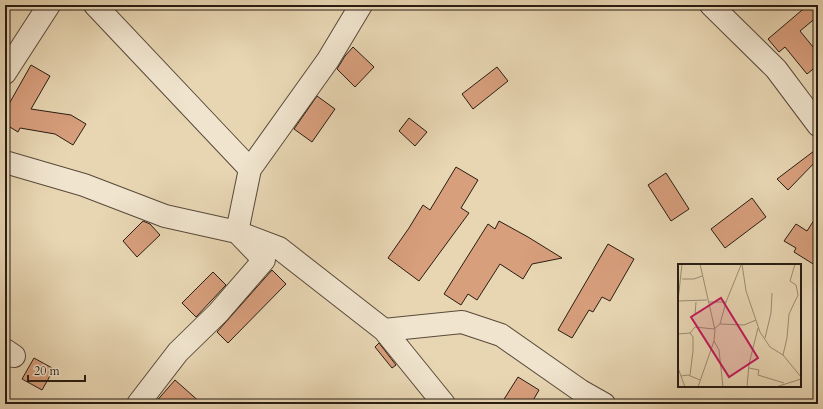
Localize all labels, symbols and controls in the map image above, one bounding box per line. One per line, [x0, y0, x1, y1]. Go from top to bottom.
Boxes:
inset map [678, 264, 801, 387]
scale bar [28, 357, 85, 383]
text: 20 m [34, 363, 61, 379]

